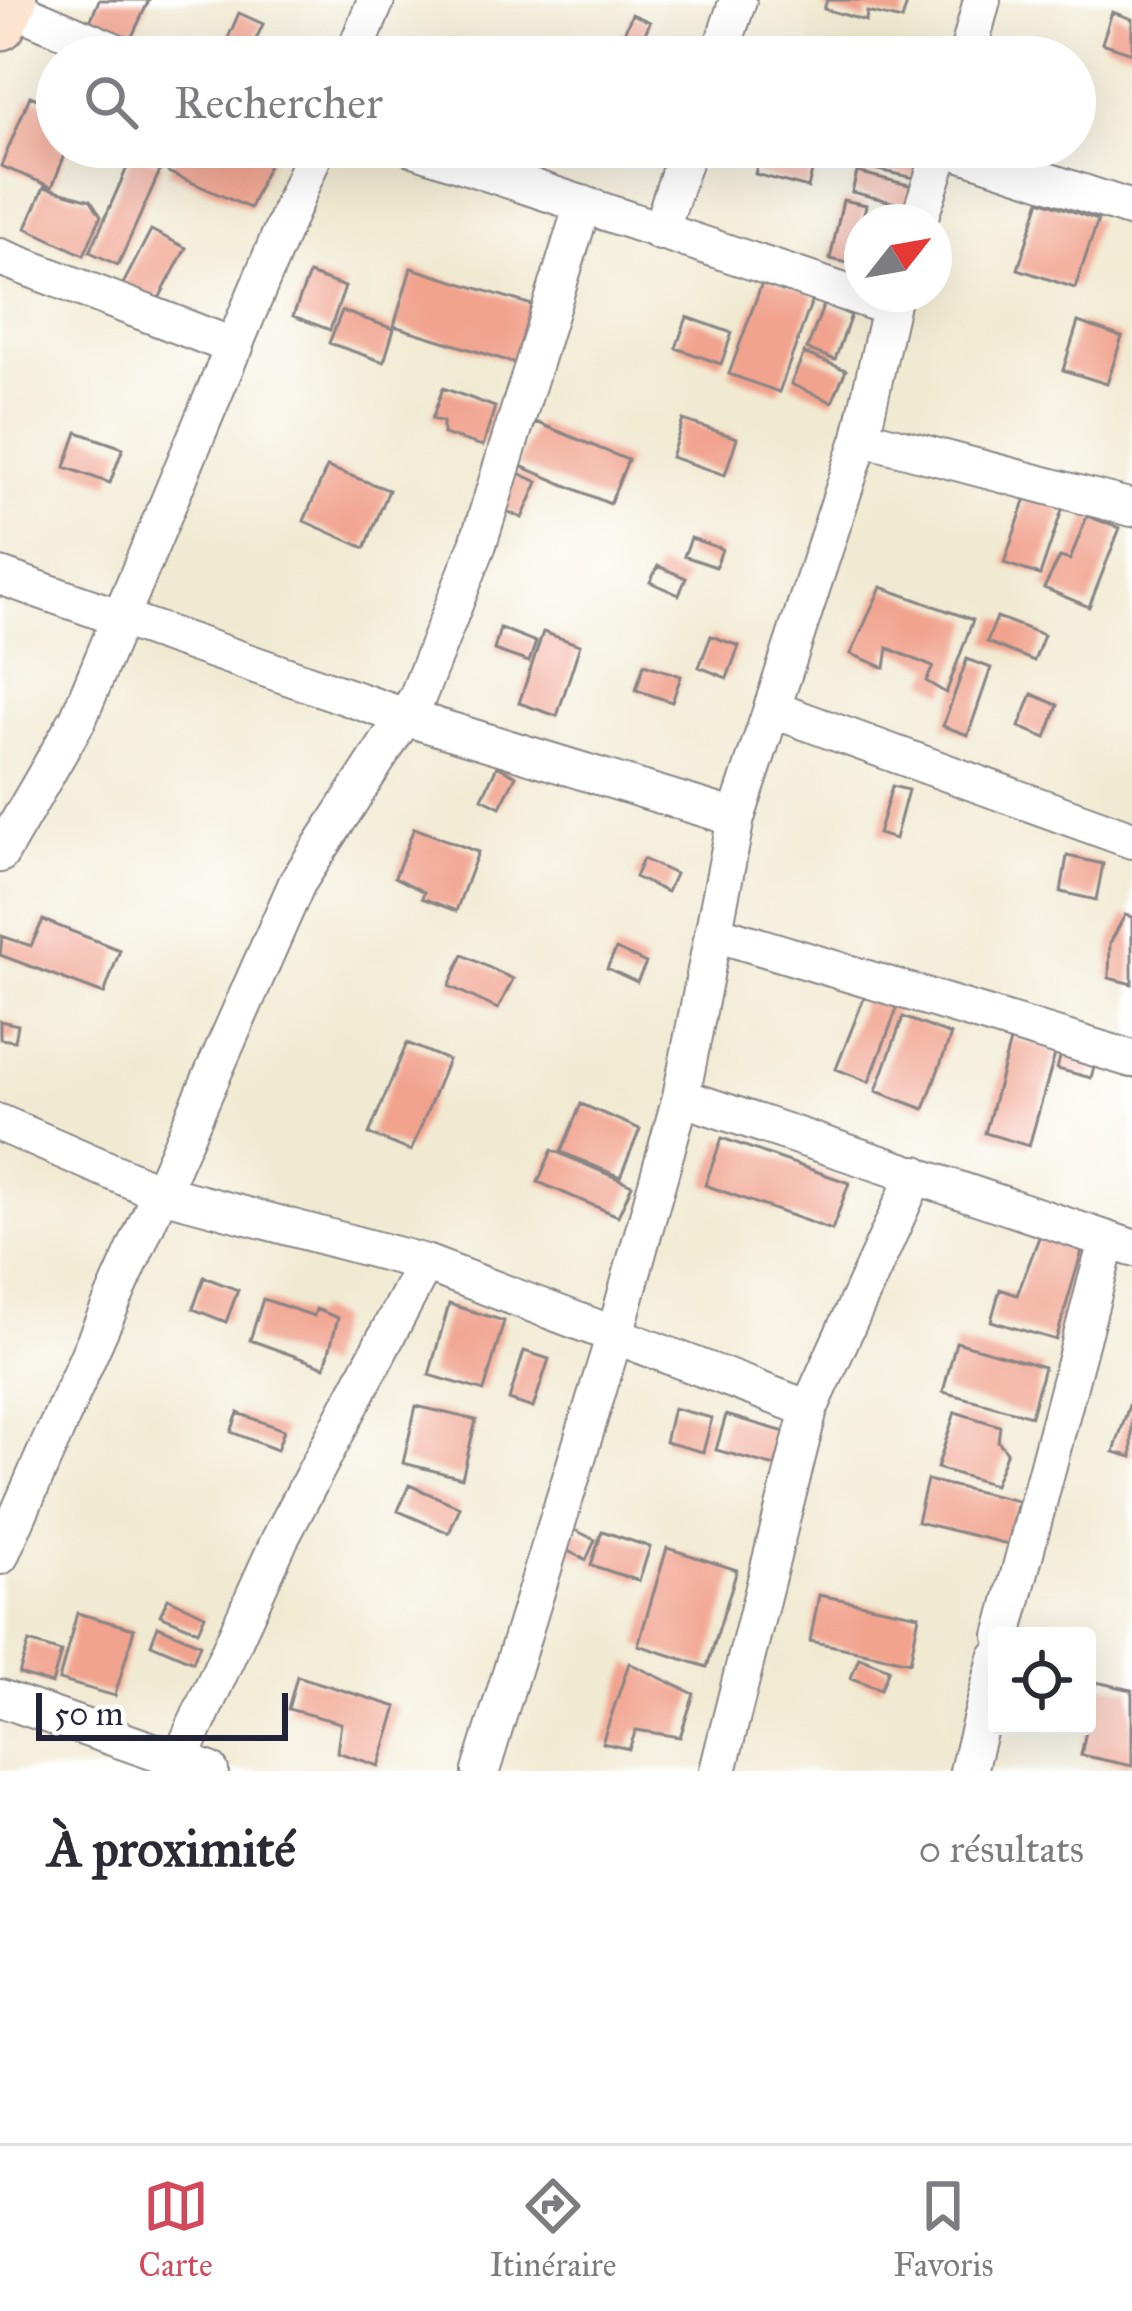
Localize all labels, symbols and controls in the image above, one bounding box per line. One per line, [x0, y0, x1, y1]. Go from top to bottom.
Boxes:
search box [36, 36, 1096, 168]
icon: search [78, 69, 144, 135]
text: Rechercher [174, 75, 383, 130]
north arrow [844, 204, 952, 312]
map controls [988, 1627, 1096, 1735]
button: locate [988, 1627, 1096, 1735]
scale bar [36, 1687, 288, 1740]
text: 50 m [54, 1694, 123, 1734]
text: À proximité [48, 1818, 296, 1880]
text: 0 résultats [919, 1825, 1084, 1873]
tab: Carte [138, 2173, 213, 2285]
tab: Itinéraire [489, 2173, 617, 2285]
tab: Favoris [893, 2173, 994, 2285]

